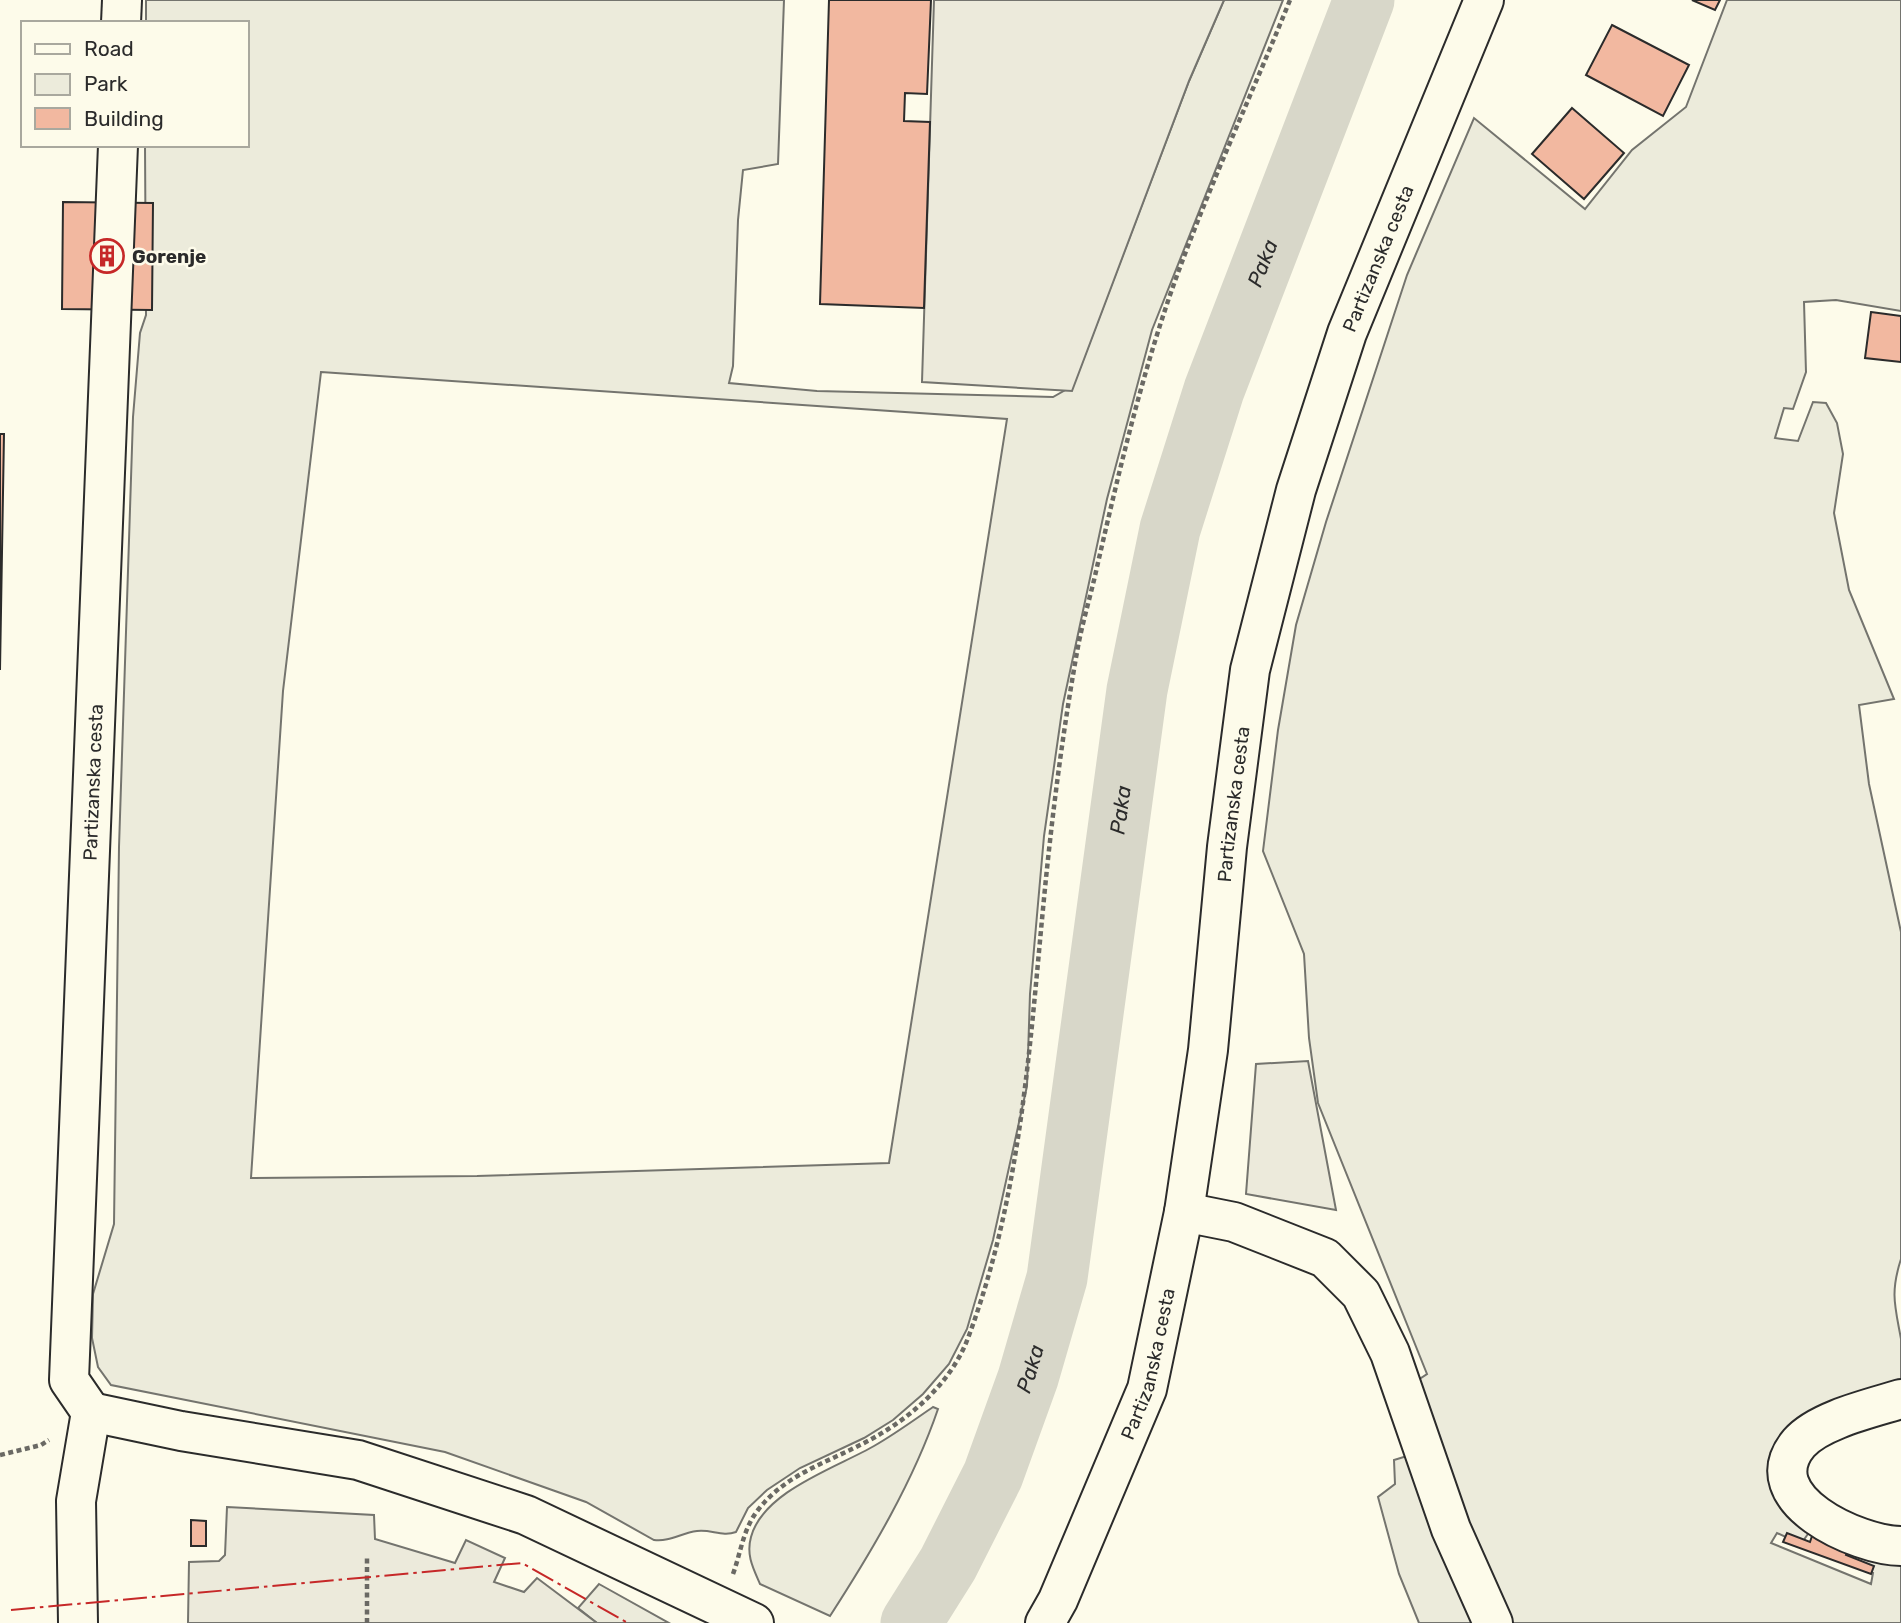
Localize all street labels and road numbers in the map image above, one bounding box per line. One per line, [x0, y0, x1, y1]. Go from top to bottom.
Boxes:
street label: Partizanska cesta [1338, 182, 1419, 335]
street label: Partizanska cesta [79, 704, 108, 861]
street label: Partizanska cesta [1213, 725, 1255, 883]
street label: Partizanska cesta [1116, 1286, 1180, 1443]

